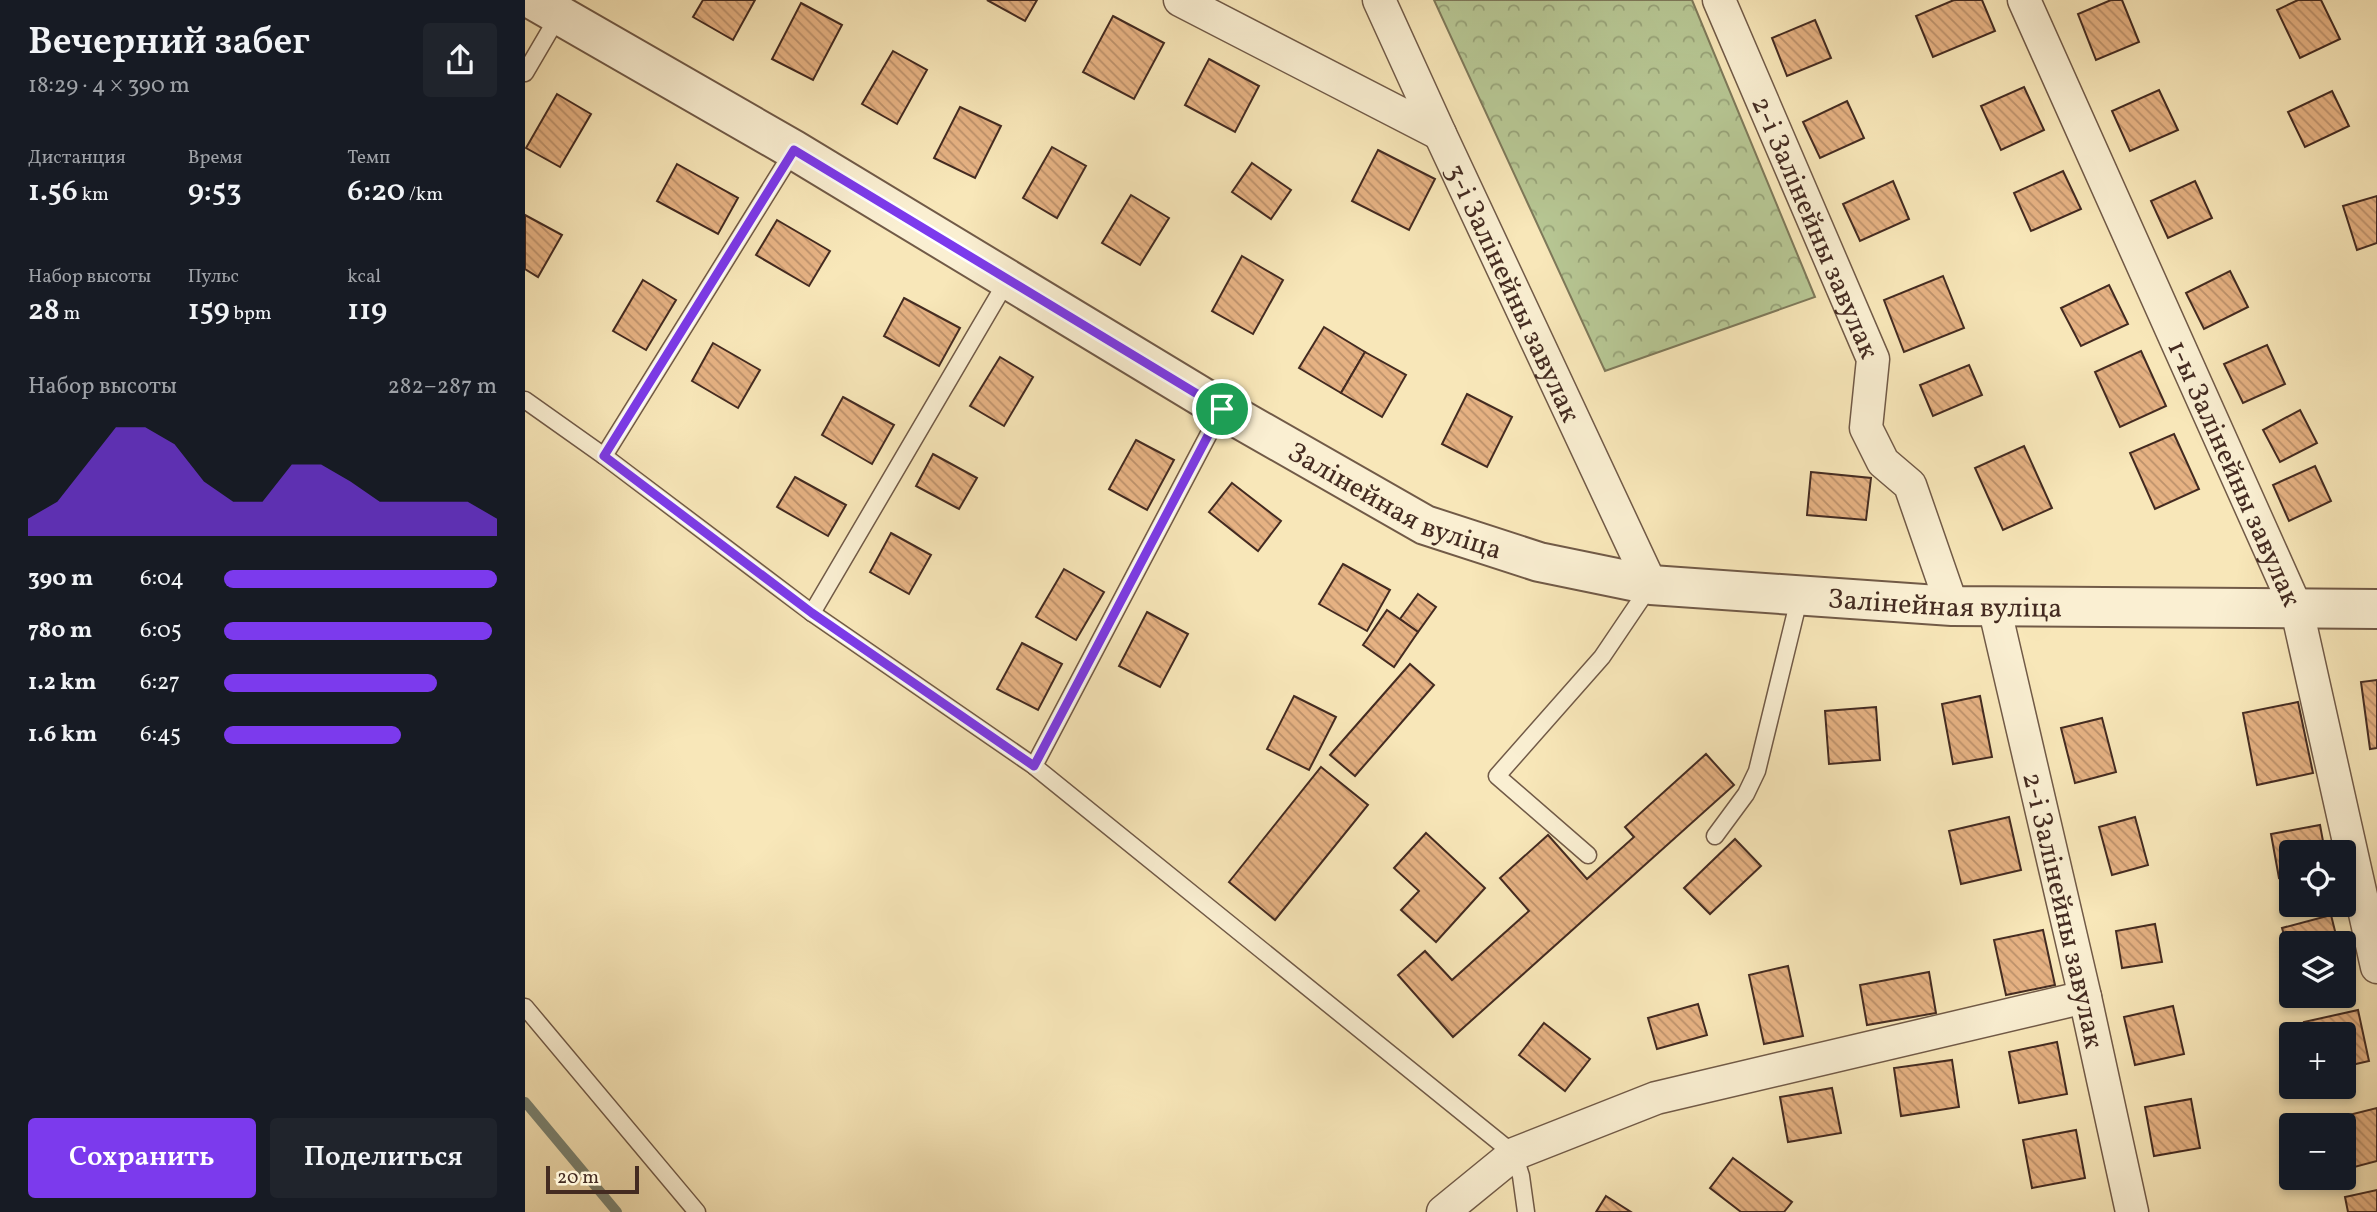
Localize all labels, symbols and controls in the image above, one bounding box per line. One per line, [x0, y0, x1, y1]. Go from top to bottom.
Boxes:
text: Вечерний забег [28, 17, 310, 70]
button: share [423, 23, 497, 97]
text: 18:29 · 4 × 390 m [28, 70, 190, 102]
street label: 2-і Залінейны завулак [1741, 91, 1888, 365]
text: Дистанция [28, 145, 126, 171]
text: Время [188, 145, 242, 171]
text: Темп [347, 145, 390, 171]
street label: 3-і Залінейны завулак [1435, 158, 1589, 429]
text: 1.56 [28, 171, 78, 213]
text: 9:53 [188, 171, 242, 213]
text: 6:20 [347, 171, 405, 213]
text: km [78, 182, 109, 208]
text: /km [405, 182, 443, 208]
text: Набор высоты [28, 264, 151, 290]
text: Пульс [188, 264, 239, 290]
text: kcal [347, 264, 381, 290]
text: 28 [28, 290, 60, 332]
text: 159 [188, 290, 230, 332]
text: 119 [347, 290, 387, 332]
text: m [60, 301, 80, 327]
text: bpm [230, 301, 272, 327]
street label: 1-ы Залінейны завулак [2157, 334, 2310, 613]
text: Набор высоты [28, 371, 177, 403]
text: 282–287 m [387, 371, 497, 403]
pin [1192, 379, 1252, 439]
icon: arrive [1203, 390, 1241, 428]
street label: Залінейная вуліца [1280, 434, 1507, 571]
text: 390 m [28, 563, 93, 595]
text: 6:04 [140, 563, 184, 595]
street label: Залінейная вуліца [1826, 580, 2062, 629]
text: 780 m [28, 615, 92, 647]
text: 6:05 [140, 615, 182, 647]
text: 1.2 km [28, 667, 97, 699]
text: 6:27 [140, 667, 180, 699]
text: 1.6 km [28, 719, 97, 751]
text: 6:45 [140, 719, 181, 751]
street label: 2-і Залінейны завулак [2011, 769, 2113, 1052]
map controls [2279, 840, 2356, 1190]
button: locate [2279, 840, 2356, 917]
button: layers [2279, 931, 2356, 1008]
button: + [2279, 1022, 2356, 1099]
button: − [2279, 1113, 2356, 1190]
button: Сохранить [28, 1118, 256, 1198]
button: Поделиться [270, 1118, 497, 1198]
scale bar [546, 1163, 639, 1195]
text: 20 m [557, 1165, 599, 1191]

